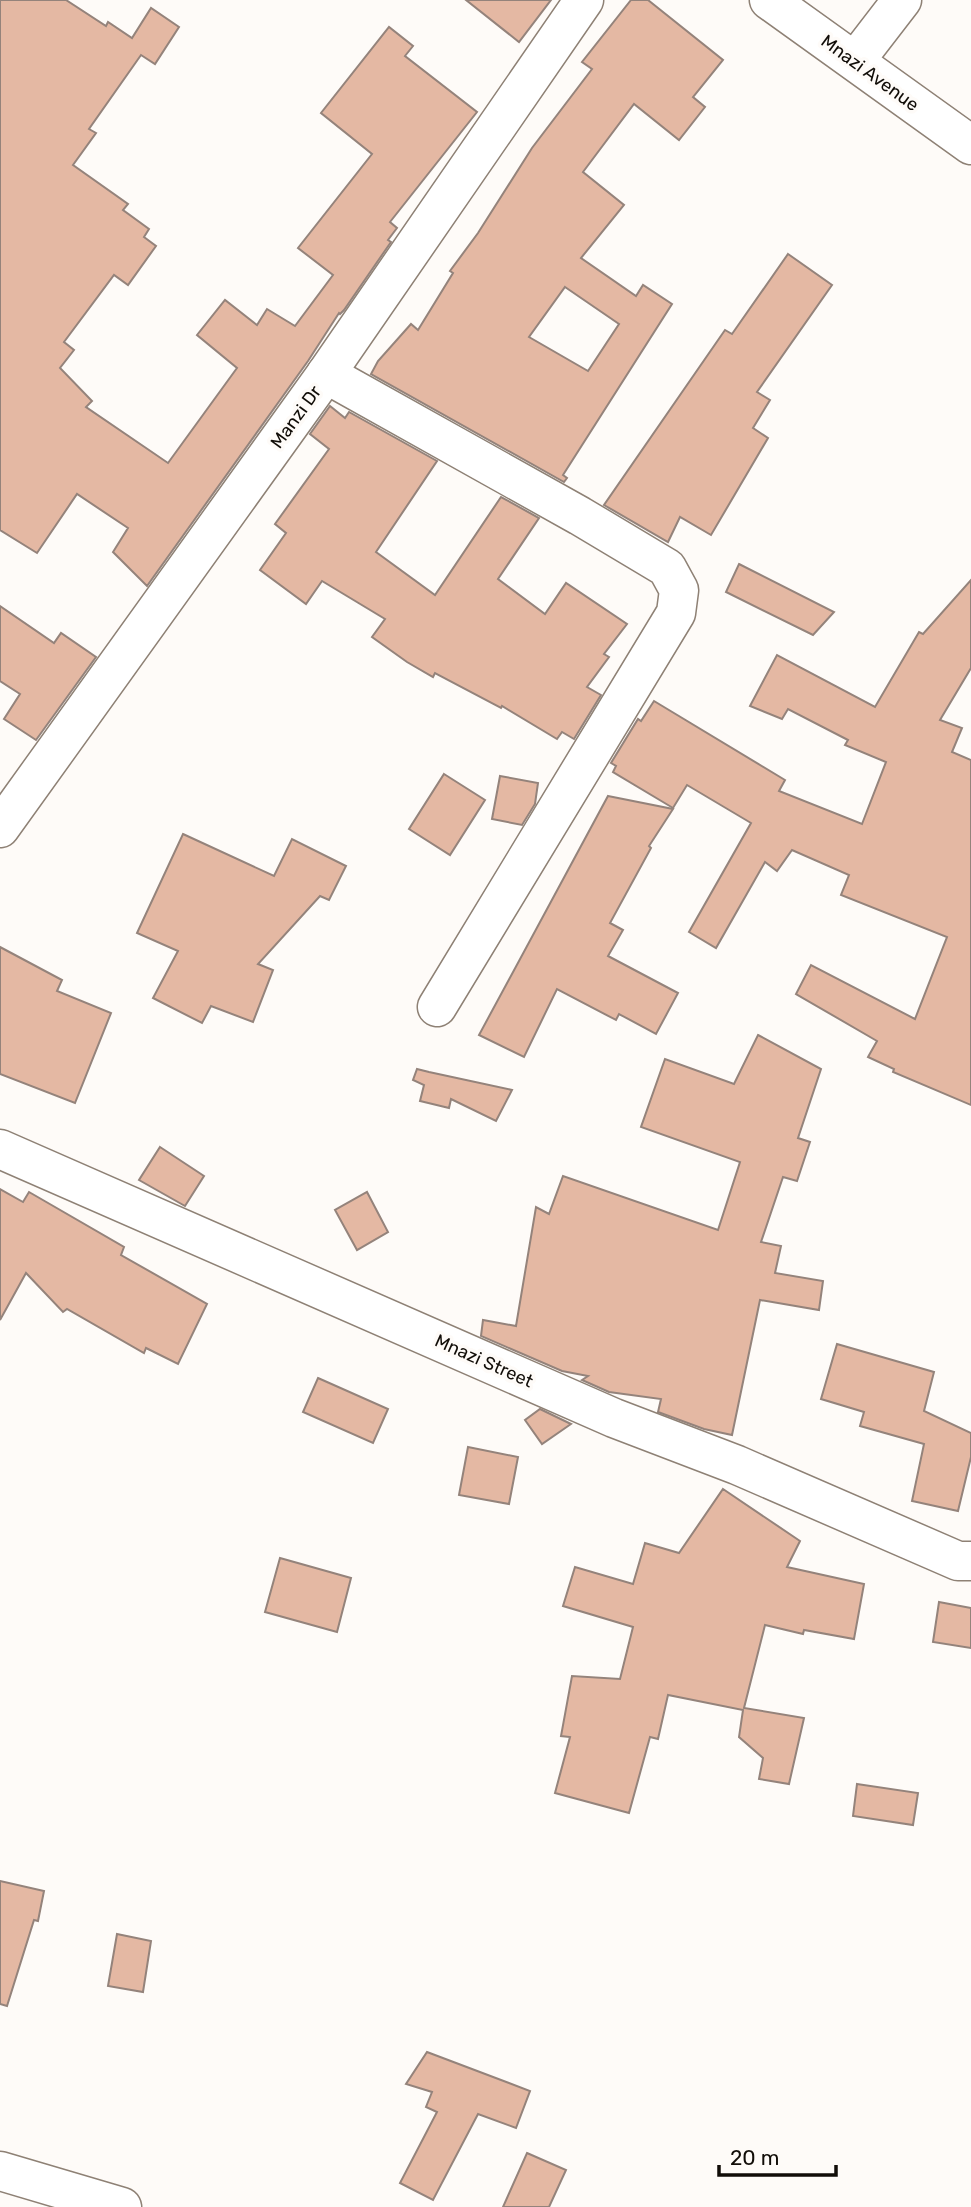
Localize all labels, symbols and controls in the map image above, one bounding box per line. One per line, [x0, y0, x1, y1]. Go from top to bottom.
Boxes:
street label: Mnazi Avenue [817, 30, 923, 116]
street label: Manzi Dr [266, 381, 326, 453]
street label: Mnazi Street [432, 1330, 536, 1392]
scale bar [719, 2134, 836, 2178]
text: 20 m [730, 2145, 779, 2170]

